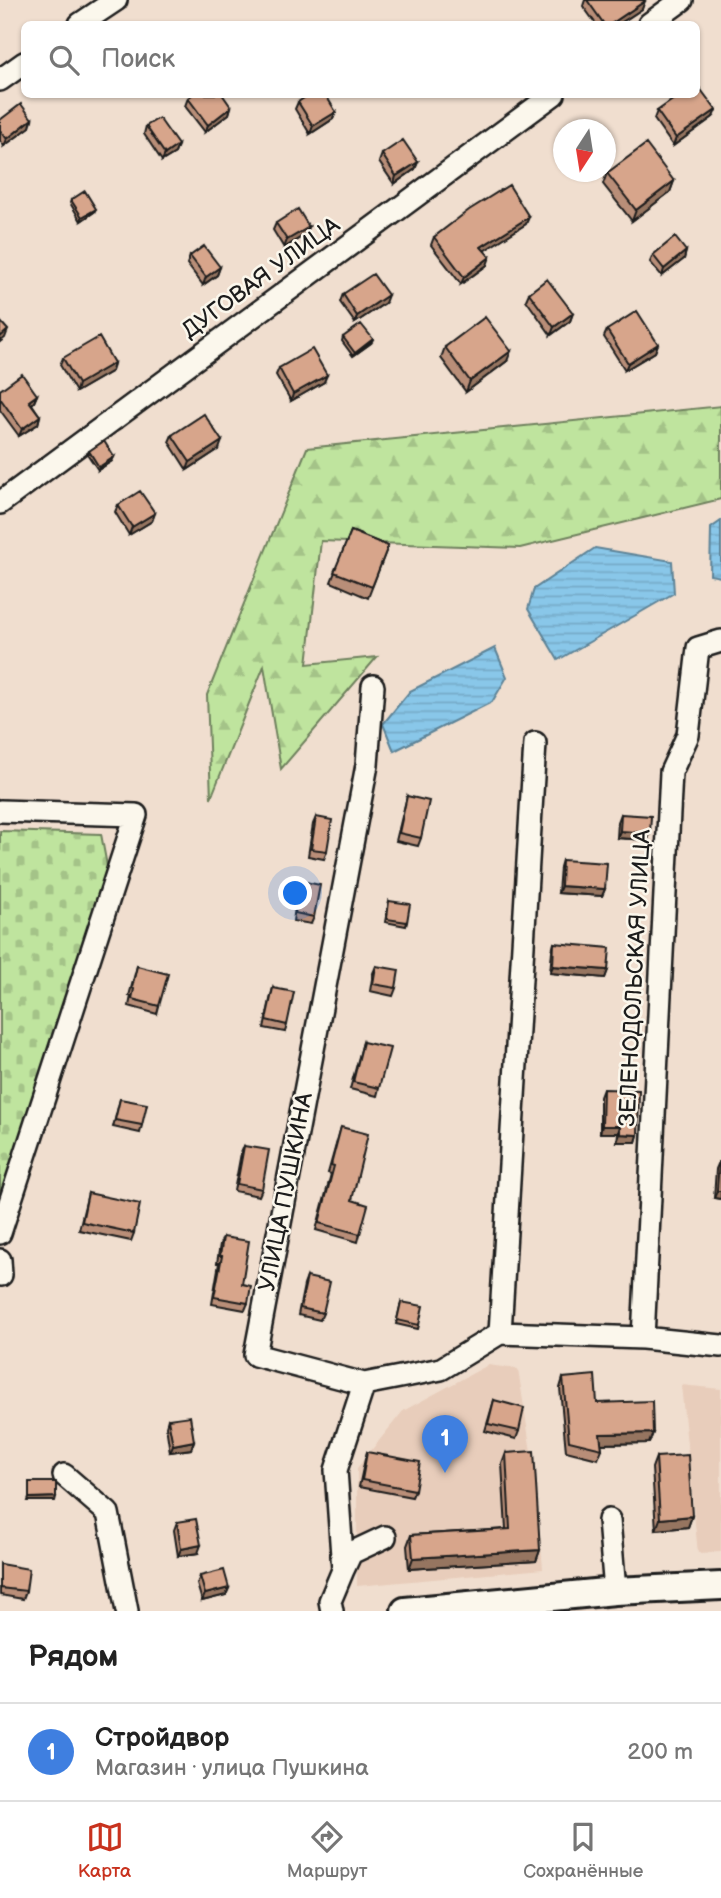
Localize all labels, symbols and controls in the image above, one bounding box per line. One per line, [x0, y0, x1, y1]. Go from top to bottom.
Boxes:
search box [21, 21, 700, 98]
icon: search [45, 41, 83, 79]
text: Поиск [101, 44, 175, 75]
north arrow [553, 119, 616, 182]
street label: ДУГОВАЯ УЛИЦА [177, 211, 345, 345]
street label: ЗЕЛЕНОДОЛЬСКАЯ УЛИЦА [613, 829, 657, 1127]
your location [278, 876, 312, 910]
street label: УЛИЦА ПУШКИНА [253, 1090, 319, 1294]
pin: 1 [422, 1415, 468, 1473]
text: Рядом [28, 1639, 118, 1675]
text: Стройдвор [95, 1723, 229, 1754]
text: 1 [46, 1738, 56, 1766]
text: 200 m [627, 1738, 693, 1766]
text: Магазин · улица Пушкина [95, 1754, 369, 1782]
tab: Карта [78, 1818, 131, 1883]
tab: Маршрут [287, 1818, 368, 1883]
tab: Сохранённые [523, 1818, 643, 1883]

